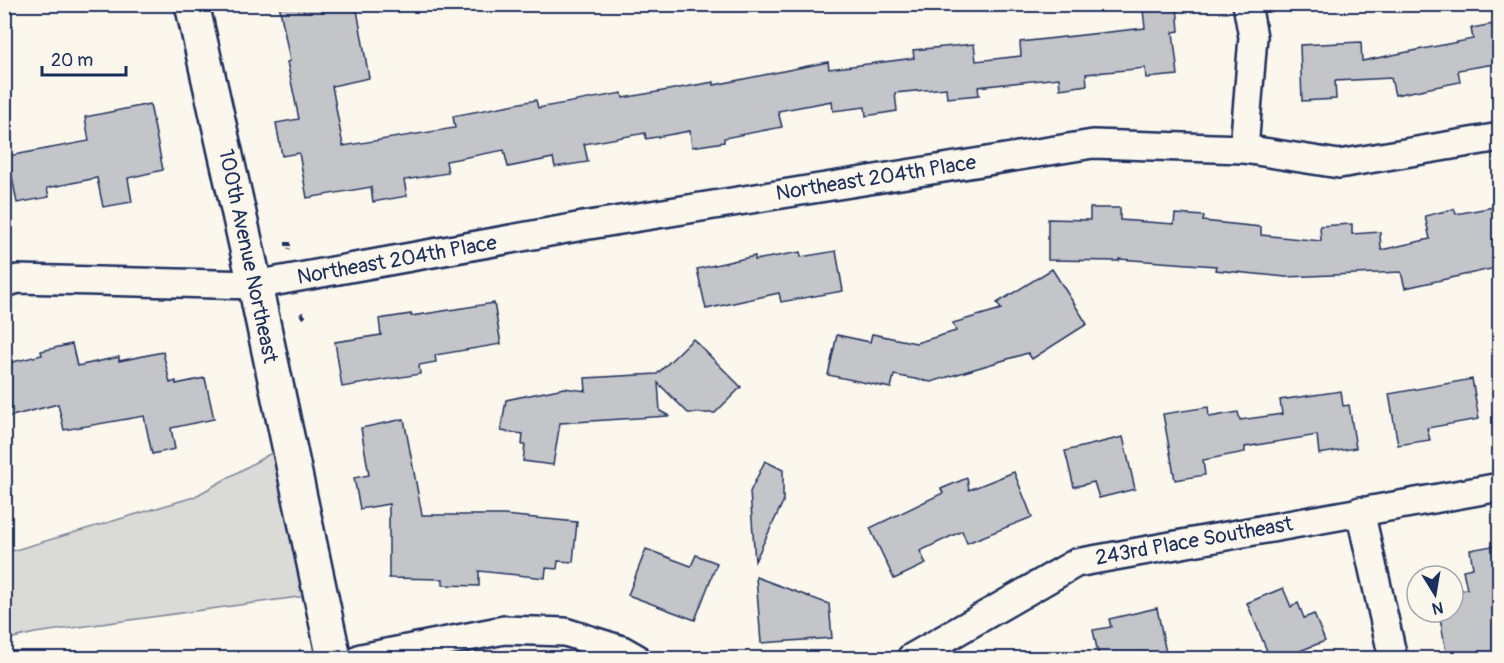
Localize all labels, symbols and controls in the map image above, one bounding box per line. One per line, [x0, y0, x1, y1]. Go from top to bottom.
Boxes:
scale bar [42, 39, 126, 77]
text: 20 m [51, 49, 93, 72]
street label: 100th Avenue Northeast [212, 147, 284, 366]
street label: Northeast 204th Place [774, 149, 979, 207]
street label: Northeast 204th Place [295, 229, 500, 291]
street label: 243rd Place Southeast [1093, 510, 1295, 572]
north arrow [1405, 564, 1465, 624]
text: N [1430, 597, 1445, 619]

